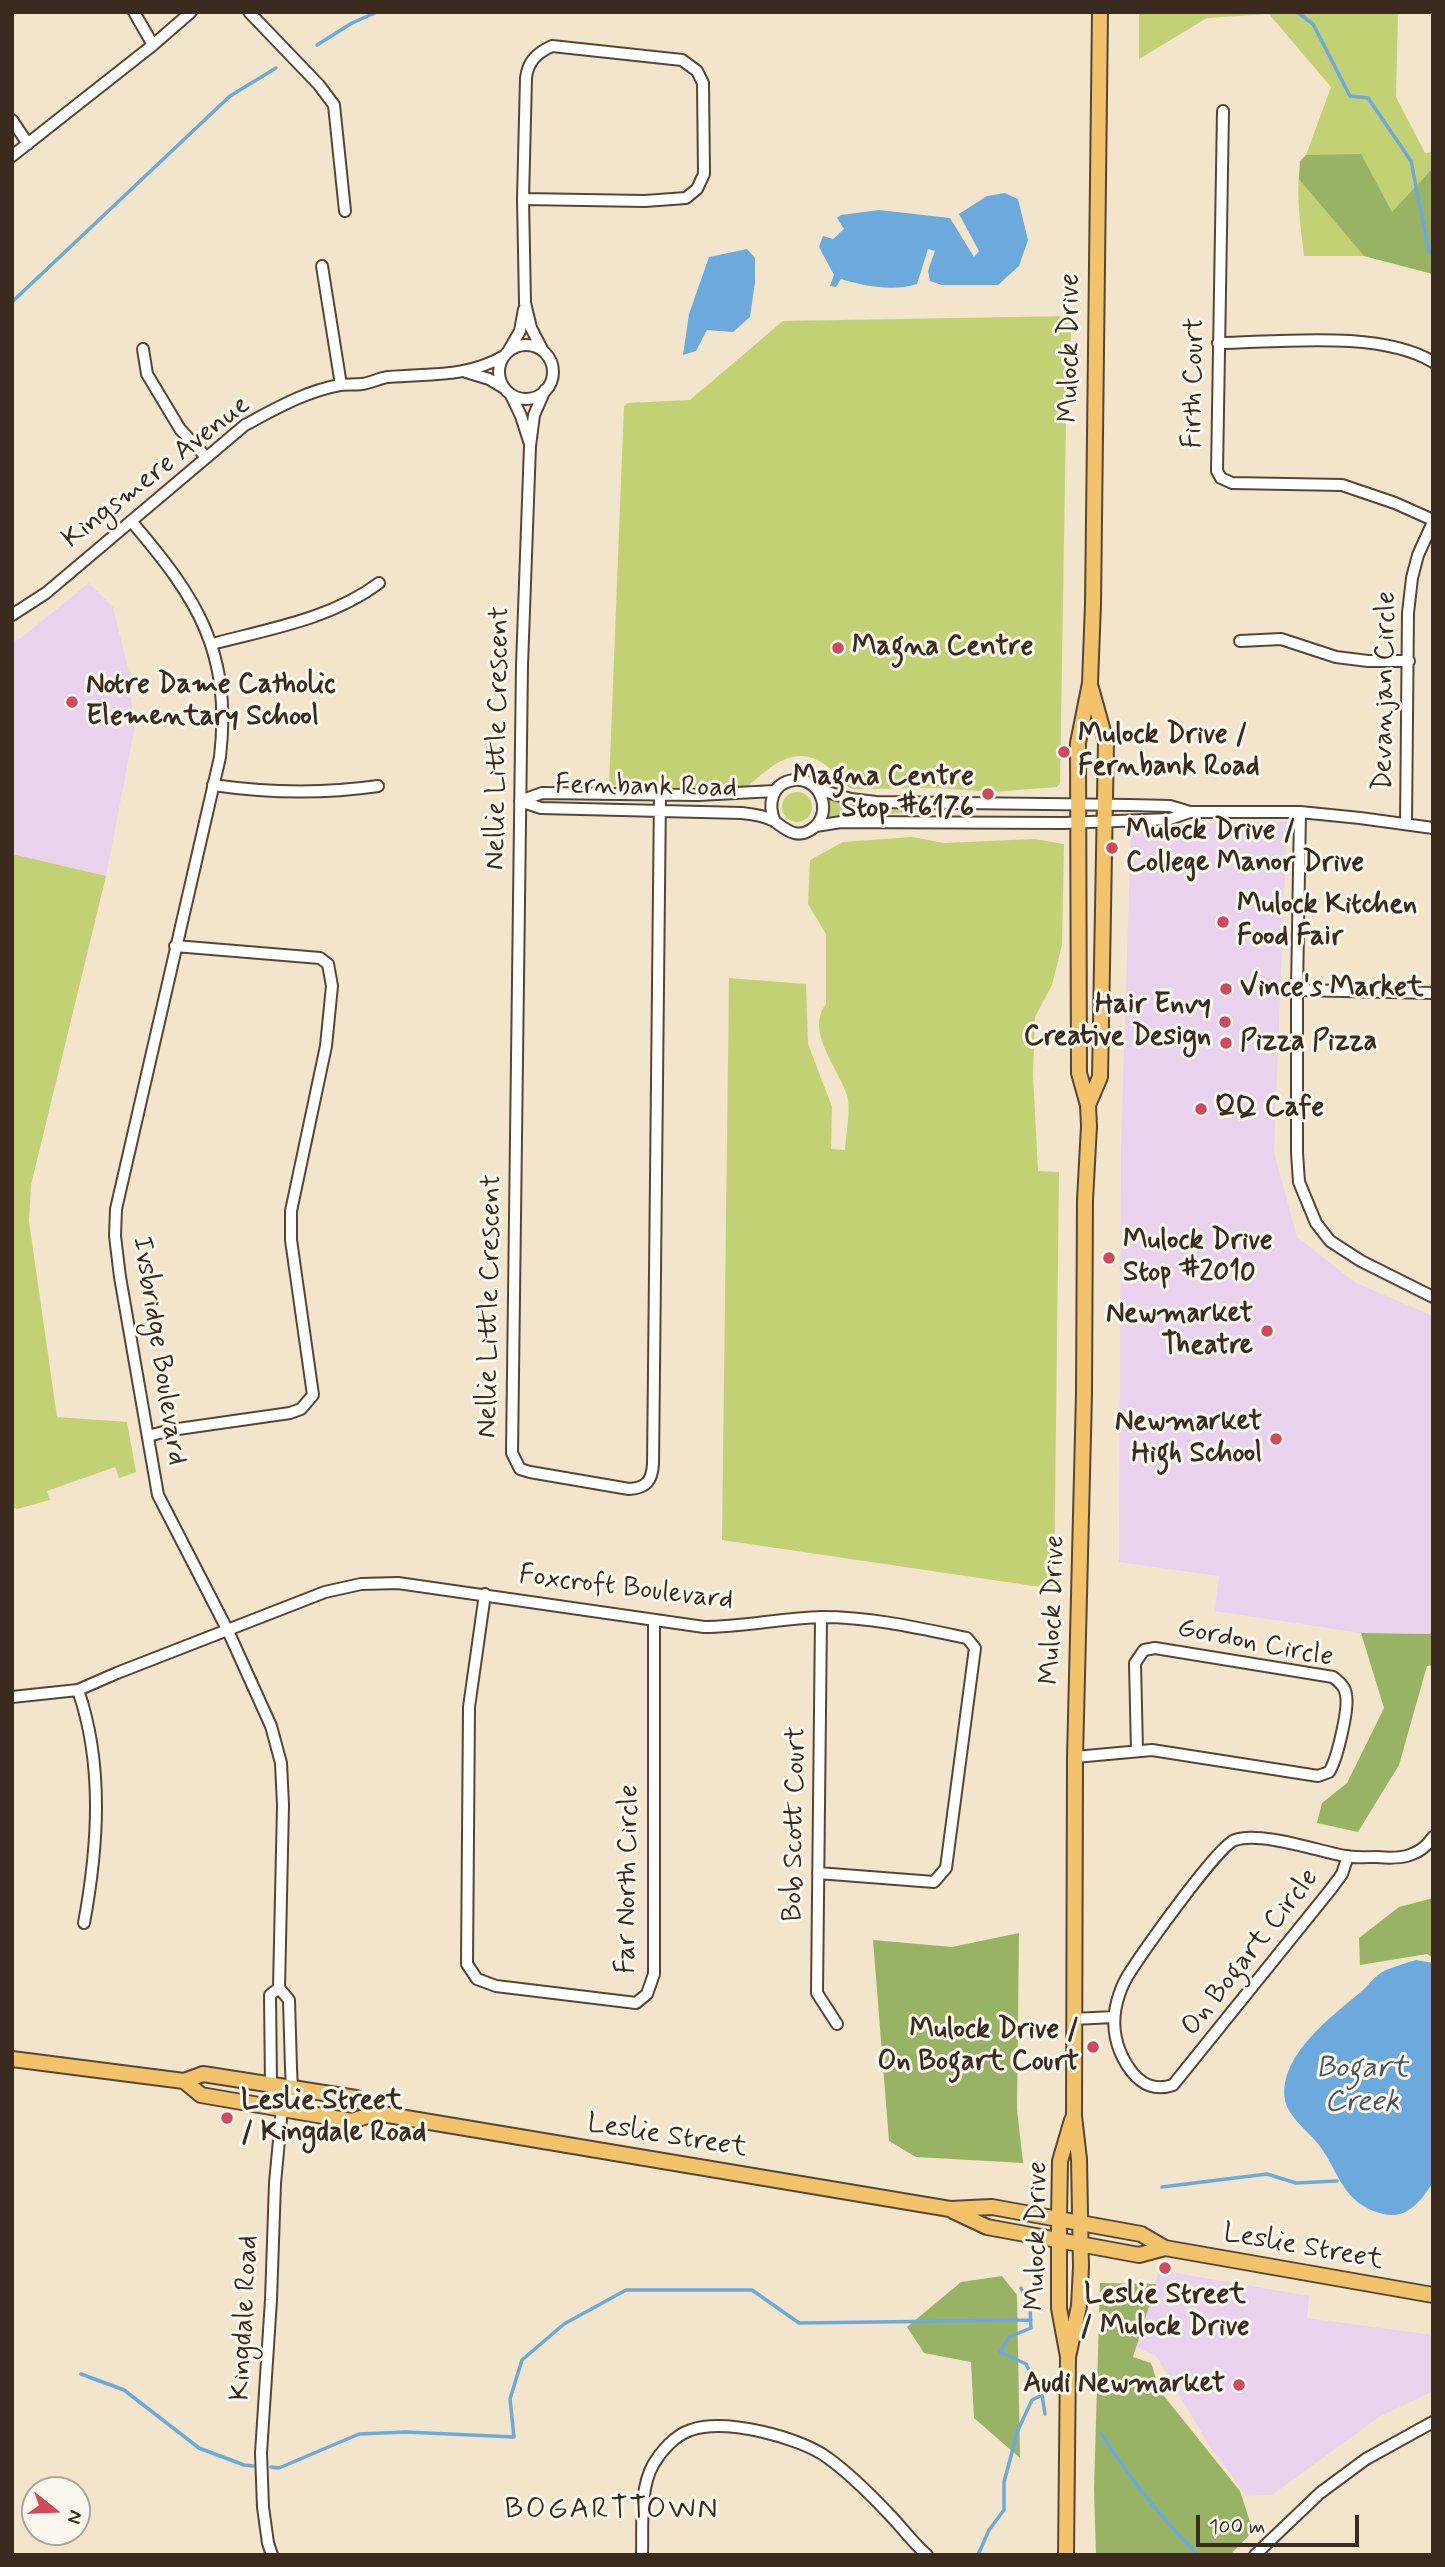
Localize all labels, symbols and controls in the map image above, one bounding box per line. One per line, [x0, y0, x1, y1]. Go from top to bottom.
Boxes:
street label: Mulock Drive [1054, 273, 1088, 423]
street label: Firth Court [1177, 317, 1213, 449]
street label: Kingsmere Avenue [56, 389, 258, 557]
street label: Devanjan Circle [1367, 591, 1405, 791]
street label: Nellie Little Crescent [480, 606, 518, 870]
place label: Magna Centre [852, 631, 1033, 665]
marker: Magna Centre [830, 640, 846, 656]
place label: Notre Dame Catholic Elementary School [86, 669, 336, 735]
marker: Notre Dame Catholic Elementary School [64, 694, 80, 710]
place label: Mulock Drive / Fernbank Road [1078, 719, 1260, 785]
marker: Mulock Drive / Fernbank Road [1056, 744, 1072, 760]
place label: Magna Centre Stop #6176 [793, 761, 974, 827]
street label: Fernbank Road [555, 770, 737, 806]
marker: Magna Centre Stop #6176 [980, 786, 996, 802]
place label: Mulock Drive / College Manor Drive [1126, 815, 1364, 881]
marker: Mulock Drive / College Manor Drive [1104, 840, 1120, 856]
place label: Mulock Kitchen Food Fair [1237, 889, 1417, 955]
marker: Mulock Kitchen Food Fair [1215, 914, 1231, 930]
place label: Vince's Market [1240, 972, 1423, 1006]
marker: Vince's Market [1218, 981, 1234, 997]
place label: Hair Envy Creative Design [1024, 989, 1211, 1055]
marker: Hair Envy Creative Design [1217, 1014, 1233, 1030]
place label: Pizza Pizza [1240, 1026, 1377, 1060]
marker: Pizza Pizza [1218, 1035, 1234, 1051]
place label: QQ Cafe [1215, 1092, 1324, 1126]
marker: QQ Cafe [1193, 1101, 1209, 1117]
street label: Nellie Little Crescent [472, 1174, 510, 1438]
place label: Mulock Drive Stop #2010 [1123, 1225, 1273, 1291]
street label: Ivsbridge Boulevard [123, 1234, 193, 1468]
marker: Mulock Drive Stop #2010 [1101, 1250, 1117, 1266]
place label: Newmarket Theatre [1106, 1298, 1253, 1364]
marker: Newmarket Theatre [1259, 1323, 1275, 1339]
place label: Newmarket High School [1115, 1406, 1262, 1472]
marker: Newmarket High School [1268, 1431, 1284, 1447]
street label: Mulock Drive [1035, 1535, 1073, 1685]
street label: Foxcroft Boulevard [517, 1559, 735, 1619]
street label: Gordon Circle [1174, 1612, 1336, 1676]
street label: Bob Scott Court [778, 1726, 814, 1922]
street label: Far North Circle [611, 1784, 647, 1974]
street label: On Bogart Circle [1175, 1863, 1327, 2043]
place label: Mulock Drive / On Bogart Court [878, 2014, 1079, 2080]
marker: Mulock Drive / On Bogart Court [1085, 2039, 1101, 2055]
water label: Bogart Creek [1316, 2052, 1408, 2122]
place label: Leslie Street / Kingdale Road [241, 2085, 426, 2151]
street label: Leslie Street [585, 2108, 749, 2166]
marker: Leslie Street / Kingdale Road [219, 2110, 235, 2126]
street label: Mulock Drive [1020, 2161, 1056, 2311]
street label: Leslie Street [1221, 2217, 1385, 2279]
street label: Kingdale Road [225, 2234, 267, 2402]
marker: Leslie Street / Mulock Drive [1157, 2260, 1173, 2276]
place label: Leslie Street / Mulock Drive [1080, 2279, 1250, 2345]
place label: Audi Newmarket [1023, 2368, 1225, 2402]
marker: Audi Newmarket [1231, 2377, 1247, 2393]
north arrow [21, 2476, 91, 2546]
district label: BOGARTTOWN [506, 2493, 718, 2529]
scale bar [1200, 2500, 1363, 2544]
text: N [61, 2507, 88, 2527]
text: 100 m [1209, 2513, 1265, 2541]

